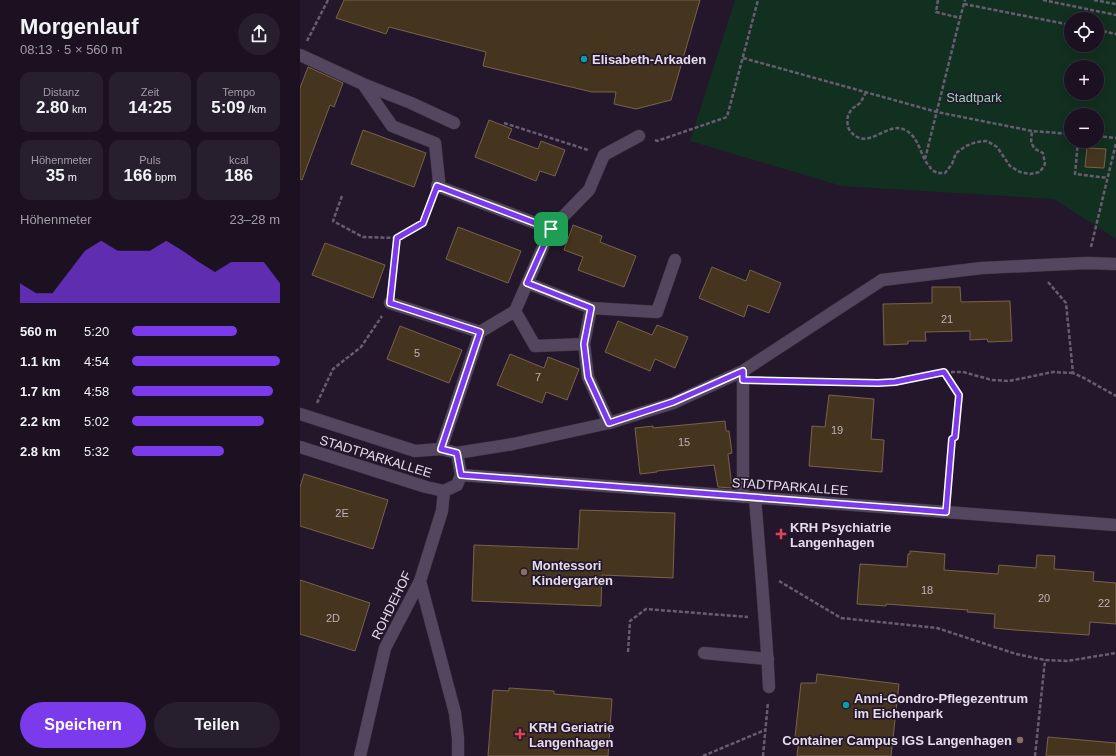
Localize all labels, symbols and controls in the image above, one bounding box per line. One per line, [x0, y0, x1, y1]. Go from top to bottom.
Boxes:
map controls [1064, 12, 1104, 148]
button: locate [1064, 12, 1104, 52]
button: share [238, 13, 280, 55]
text: Morgenlauf [20, 14, 139, 39]
text: 08:13 · 5 × 560 m [20, 42, 122, 57]
place label: Elisabeth-Arkaden [592, 52, 706, 67]
marker: Elisabeth-Arkaden [579, 54, 589, 64]
button: + [1064, 60, 1104, 100]
text: Distanz [43, 86, 80, 98]
text: Zeit [141, 86, 159, 98]
text: Tempo [222, 86, 255, 98]
park label: Stadtpark [946, 90, 1002, 105]
text: 2.80 [36, 98, 69, 117]
text: 14:25 [128, 98, 172, 117]
text: 5:09 [211, 98, 245, 117]
text: km [69, 103, 87, 115]
text: /km [245, 103, 266, 115]
button: − [1064, 108, 1104, 148]
text: Höhenmeter [31, 154, 92, 166]
text: Puls [139, 154, 161, 166]
text: kcal [229, 154, 248, 166]
text: 35 [46, 166, 65, 185]
text: 166 [124, 166, 152, 185]
text: 186 [224, 166, 253, 185]
text: m [65, 171, 77, 183]
text: bpm [152, 171, 176, 183]
text: Höhenmeter [20, 212, 92, 227]
text: 23–28 m [229, 212, 280, 227]
pin [534, 212, 568, 246]
icon: arrive [540, 218, 562, 240]
house number: 21 [941, 313, 953, 325]
text: 560 m [20, 324, 57, 339]
text: 5:20 [84, 324, 109, 339]
house number: 5 [414, 347, 420, 359]
text: 1.1 km [20, 354, 60, 369]
text: 4:54 [84, 354, 109, 369]
house number: 7 [535, 371, 541, 383]
text: 1.7 km [20, 384, 60, 399]
text: 4:58 [84, 384, 109, 399]
text: 2.2 km [20, 414, 60, 429]
text: 5:02 [84, 414, 109, 429]
house number: 19 [831, 424, 843, 436]
street label: STADTPARKALLEE [318, 432, 434, 481]
house number: 15 [678, 436, 690, 448]
text: 2.8 km [20, 444, 60, 459]
text: 5:32 [84, 444, 109, 459]
street label: STADTPARKALLEE [731, 475, 849, 498]
house number: 2E [335, 507, 349, 519]
place label: KRH Psychiatrie Langenhagen [790, 520, 891, 550]
marker: KRH Psychiatrie Langenhagen [775, 528, 787, 540]
place label: Montessori Kindergarten [532, 558, 613, 588]
marker: Montessori Kindergarten [519, 567, 529, 577]
street label: ROHDEHOF [368, 568, 415, 642]
house number: 18 [921, 584, 933, 596]
house number: 20 [1038, 592, 1050, 604]
house number: 22 [1098, 597, 1110, 609]
house number: 2D [326, 612, 340, 624]
place label: Anni-Gondro-Pflegezentrum im Eichenpark [854, 691, 1028, 721]
marker: Anni-Gondro-Pflegezentrum im Eichenpark [841, 700, 851, 710]
button: Speichern [20, 702, 146, 748]
button: Teilen [154, 702, 280, 748]
place label: KRH Geriatrie Langenhagen [529, 720, 614, 750]
marker: KRH Geriatrie Langenhagen [514, 728, 526, 740]
place label: Container Campus IGS Langenhagen [782, 733, 1012, 748]
marker: Container Campus IGS Langenhagen [1015, 735, 1025, 745]

